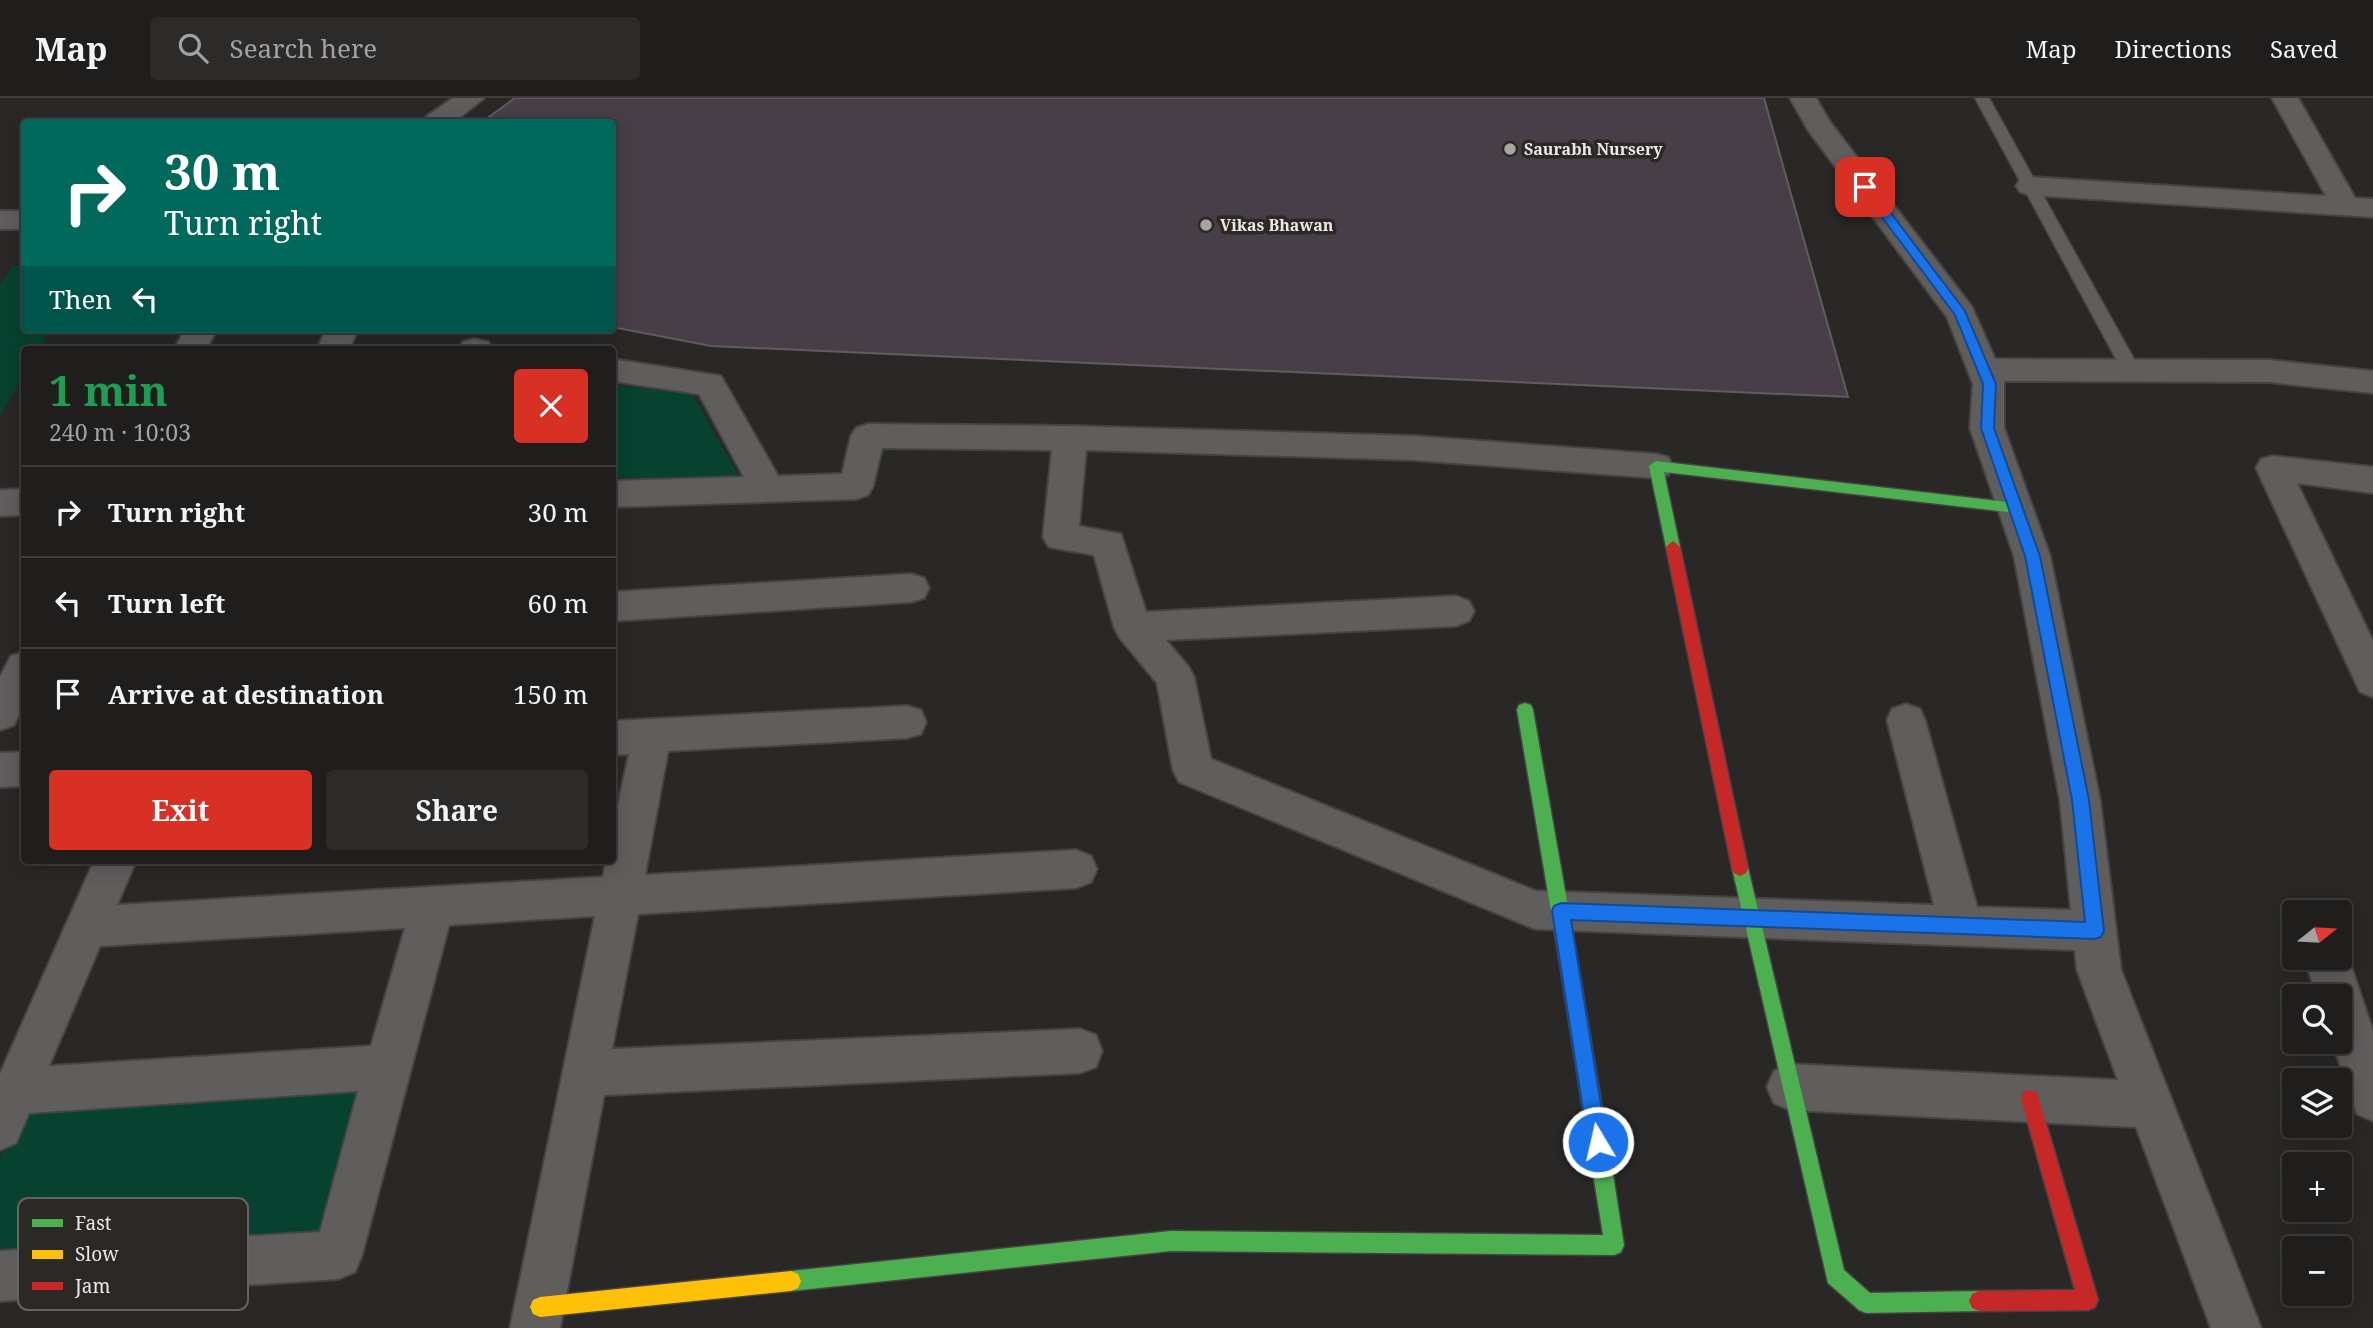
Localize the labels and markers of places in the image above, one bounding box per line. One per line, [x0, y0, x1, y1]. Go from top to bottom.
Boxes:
place label: Saurabh Nursery [1524, 138, 1663, 160]
marker: Saurabh Nursery [1502, 141, 1518, 157]
pin [1835, 157, 1895, 217]
place label: Vikas Bhawan [1220, 214, 1334, 236]
marker: Vikas Bhawan [1198, 217, 1214, 233]

